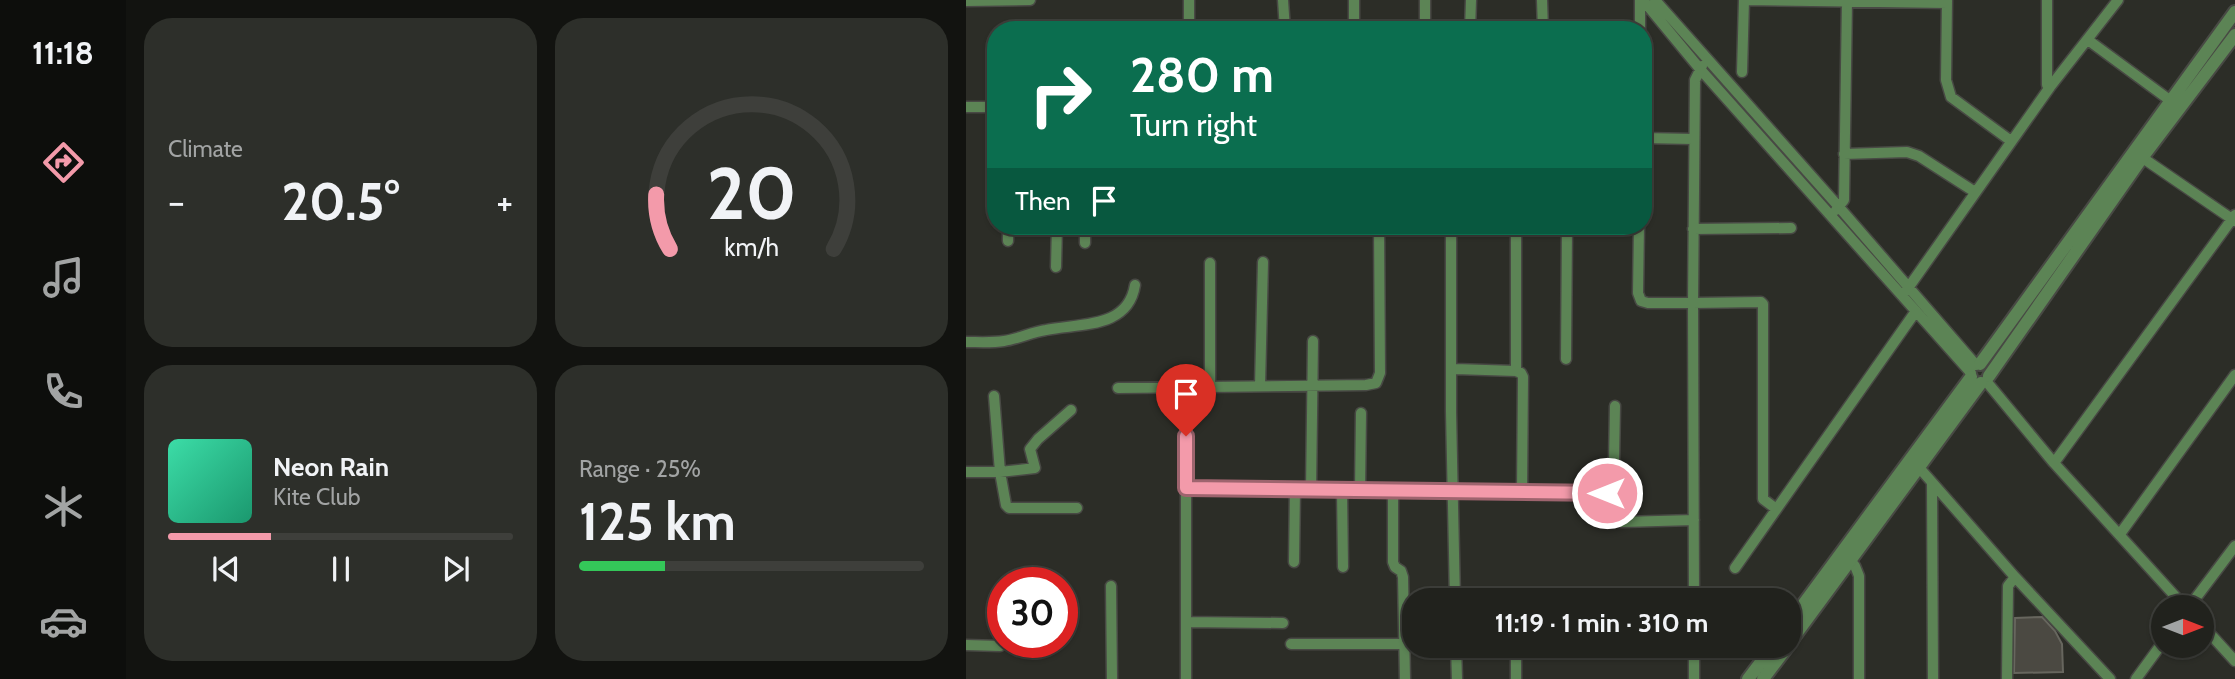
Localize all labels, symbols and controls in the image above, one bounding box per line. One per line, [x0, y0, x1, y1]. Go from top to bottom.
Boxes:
text: 11:18 [32, 33, 94, 72]
text: 280 m [1130, 45, 1274, 104]
icon: right [1015, 49, 1106, 140]
text: Turn right [1130, 105, 1257, 144]
text: Climate [168, 135, 243, 163]
icon: directions [39, 138, 88, 187]
text: 20 [707, 149, 796, 237]
text: 20.5° [281, 170, 400, 233]
text: − [168, 178, 185, 225]
text: + [496, 178, 513, 225]
icon: arrive [1085, 182, 1123, 220]
text: Then [1015, 185, 1071, 217]
text: km/h [724, 231, 779, 261]
icon: music [39, 253, 88, 302]
pin [1156, 364, 1216, 436]
icon: phone [39, 367, 88, 416]
icon: arrive [1167, 375, 1205, 413]
text: Neon Rain [273, 451, 389, 483]
text: Range · 25% [579, 455, 701, 483]
position arrow [1570, 456, 1644, 530]
icon: climate [39, 482, 88, 531]
text: Kite Club [273, 483, 360, 511]
text: 125 km [579, 490, 736, 553]
icon: previous [207, 550, 245, 588]
icon: pause [322, 550, 360, 588]
icon: next [437, 550, 475, 588]
speed limit sign: 30 [987, 567, 1078, 658]
north arrow [2151, 595, 2214, 658]
map controls [2151, 595, 2214, 658]
icon: car [39, 597, 88, 646]
text: 11:19 · 1 min · 310 m [1495, 607, 1708, 639]

